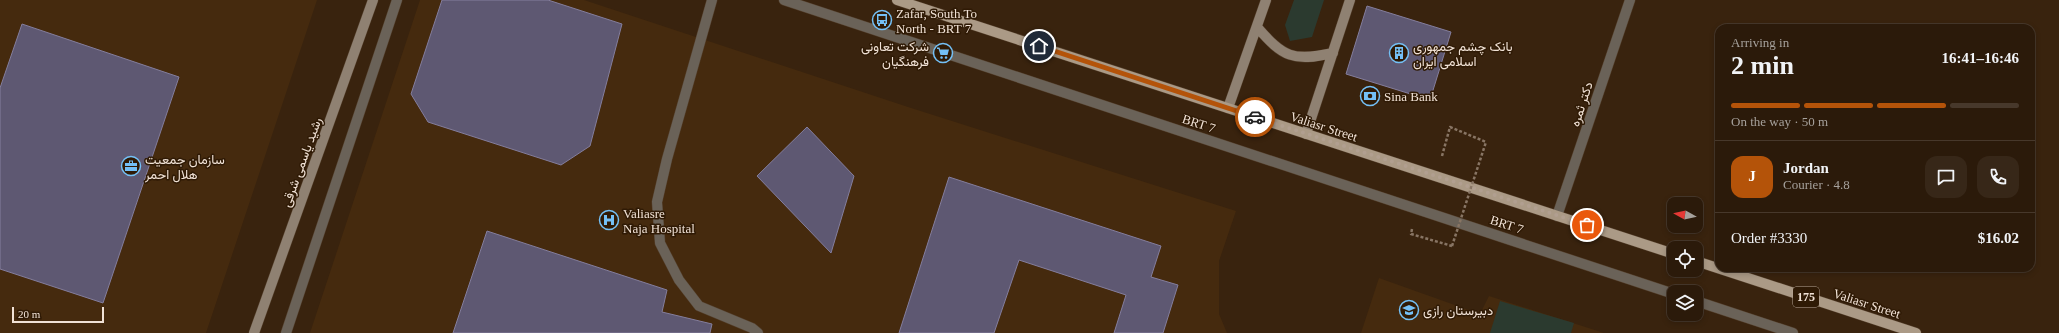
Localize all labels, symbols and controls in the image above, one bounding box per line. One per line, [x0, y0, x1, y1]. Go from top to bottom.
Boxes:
place label: Zafar, South To North - BRT 7 [896, 6, 977, 36]
bus stop icon: Zafar, South To North - BRT 7 [871, 9, 893, 31]
pin [1022, 29, 1056, 63]
icon: home [1028, 35, 1050, 57]
text: Arriving in [1731, 35, 1789, 50]
place label: شرکت تعاونی فرهنگیان [861, 39, 929, 70]
place label: بانک چشم جمهوری اسلامی ایران [1413, 39, 1513, 70]
supermarket icon: شرکت تعاونی فرهنگیان [932, 42, 954, 64]
building icon: بانک چشم جمهوری اسلامی ایران [1388, 42, 1410, 64]
text: 16:41–16:46 [1942, 50, 2019, 66]
text: 2 min [1731, 51, 1794, 80]
street label: دکتر ثمره [1567, 80, 1597, 129]
bank icon: Sina Bank [1359, 85, 1381, 107]
place label: Sina Bank [1384, 89, 1438, 104]
courier [1235, 97, 1275, 137]
icon: car [1244, 106, 1266, 128]
street label: Valiasr Street [1288, 109, 1360, 144]
street label: BRT 7 [1180, 111, 1218, 136]
text: On the way · 50 m [1731, 114, 1828, 129]
street label: رشید یاسمی شرقی [278, 115, 326, 209]
place label: سازمان جمعیت هلال احمر [144, 152, 225, 183]
office icon: سازمان جمعیت هلال احمر [120, 155, 142, 177]
button: chat [1925, 156, 1967, 198]
button: phone [1977, 156, 2019, 198]
text: Jordan [1783, 160, 1829, 176]
text: J [1748, 168, 1756, 184]
text: Courier · 4.8 [1783, 177, 1850, 192]
north arrow [1667, 197, 1703, 233]
map controls [1667, 197, 1703, 321]
place label: Valiasre Naja Hospital [623, 206, 695, 236]
pin [1570, 208, 1604, 242]
hospital icon: Valiasre Naja Hospital [598, 209, 620, 231]
street label: BRT 7 [1488, 212, 1526, 237]
icon: bag [1576, 214, 1598, 236]
text: Order #3330 [1731, 230, 1807, 246]
text: $16.02 [1978, 230, 2019, 246]
button: locate [1667, 241, 1703, 277]
button: layers [1667, 285, 1703, 321]
street label: Valiasr Street [1831, 286, 1903, 321]
road number: 175 [1793, 287, 1819, 307]
school or university icon: دبیرستان رازی [1398, 299, 1420, 321]
place label: دبیرستان رازی [1423, 303, 1493, 319]
scale bar [12, 305, 104, 324]
text: 20 m [18, 308, 40, 320]

